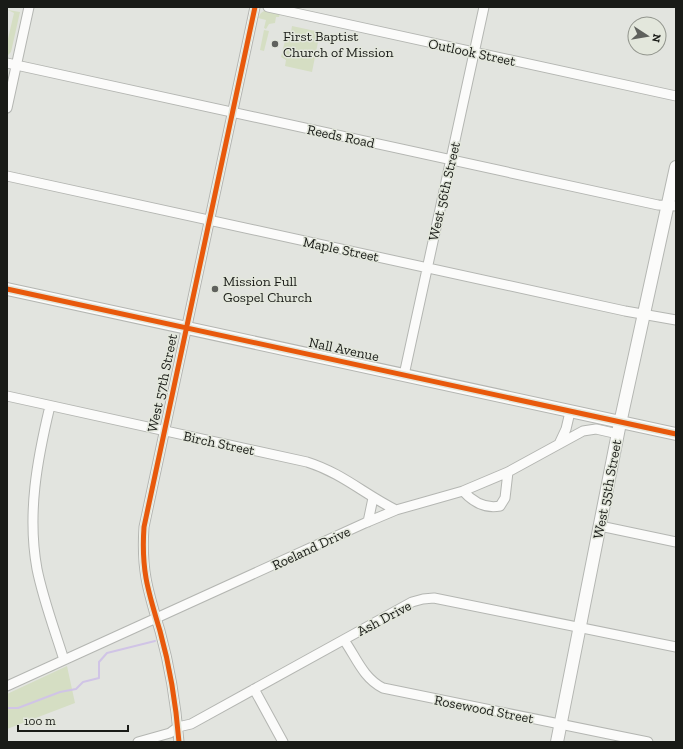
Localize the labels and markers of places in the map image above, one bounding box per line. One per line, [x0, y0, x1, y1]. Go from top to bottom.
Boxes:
place label: First Baptist Church of Mission [283, 28, 393, 61]
marker: First Baptist Church of Mission [270, 39, 280, 49]
place label: Mission Full Gospel Church [223, 273, 312, 306]
marker: Mission Full Gospel Church [210, 284, 220, 294]

